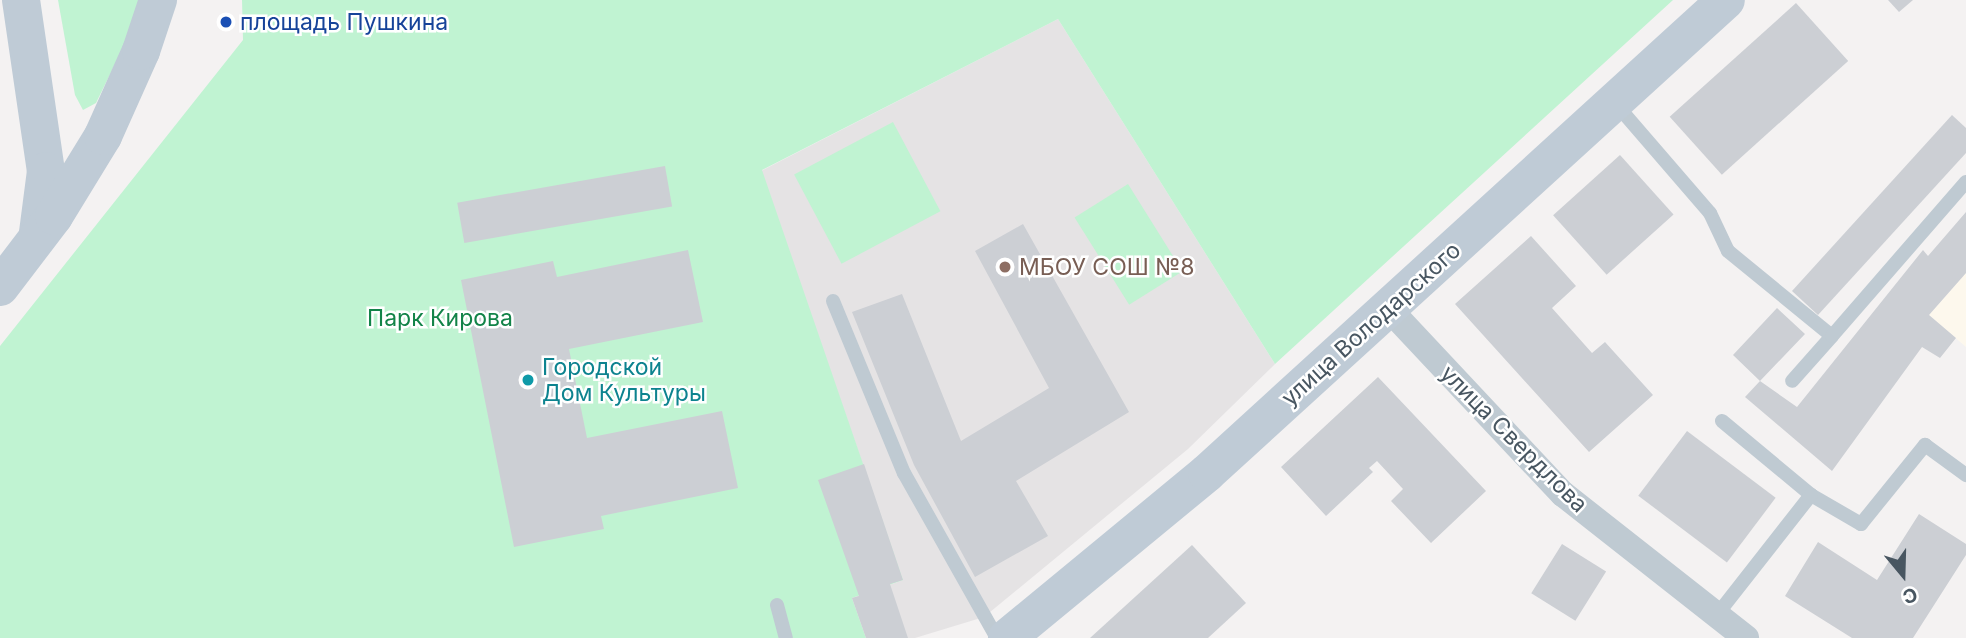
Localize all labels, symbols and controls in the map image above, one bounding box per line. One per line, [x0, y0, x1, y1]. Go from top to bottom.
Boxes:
place label: площадь Пушкина [240, 8, 448, 36]
marker: площадь Пушкина [218, 14, 234, 30]
street label: улица Володарского [1276, 236, 1466, 412]
place label: МБОУ СОШ №8 [1019, 253, 1195, 281]
marker: МБОУ СОШ №8 [997, 259, 1013, 275]
park label: Парк Кирова [367, 304, 513, 332]
place label: Городской Дом Культуры [542, 353, 706, 407]
street label: улица Свердлова [1435, 360, 1593, 518]
marker: Городской Дом Культуры [520, 372, 536, 388]
north arrow [1868, 540, 1938, 610]
text: С [1900, 582, 1920, 608]

